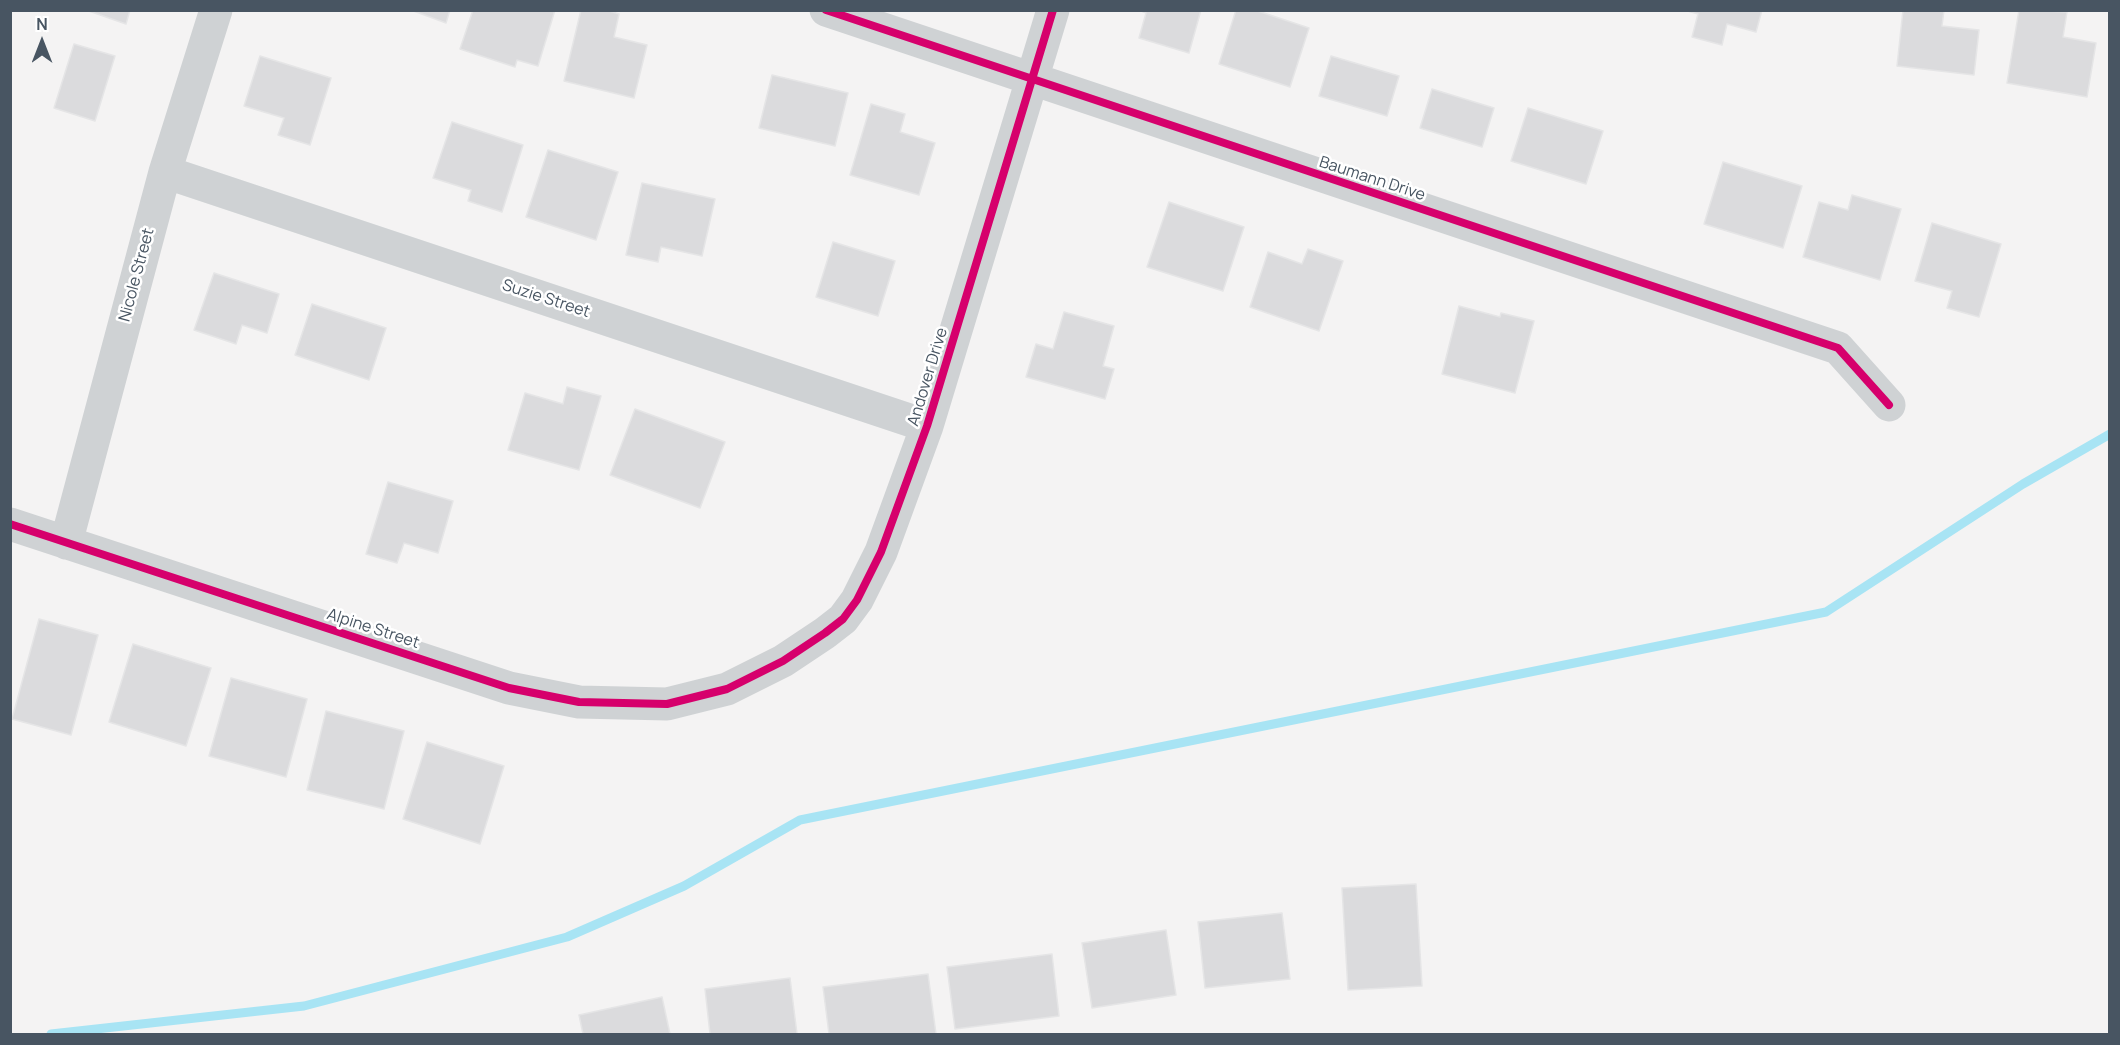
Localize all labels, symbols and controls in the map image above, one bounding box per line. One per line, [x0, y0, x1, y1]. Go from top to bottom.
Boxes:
north arrow [12, 12, 72, 72]
text: N [36, 13, 48, 35]
street label: Baumann Drive [1317, 153, 1427, 205]
street label: Nicole Street [115, 226, 159, 324]
street label: Suzie Street [500, 276, 592, 322]
street label: Andover Drive [904, 326, 952, 428]
street label: Alpine Street [324, 605, 422, 653]

